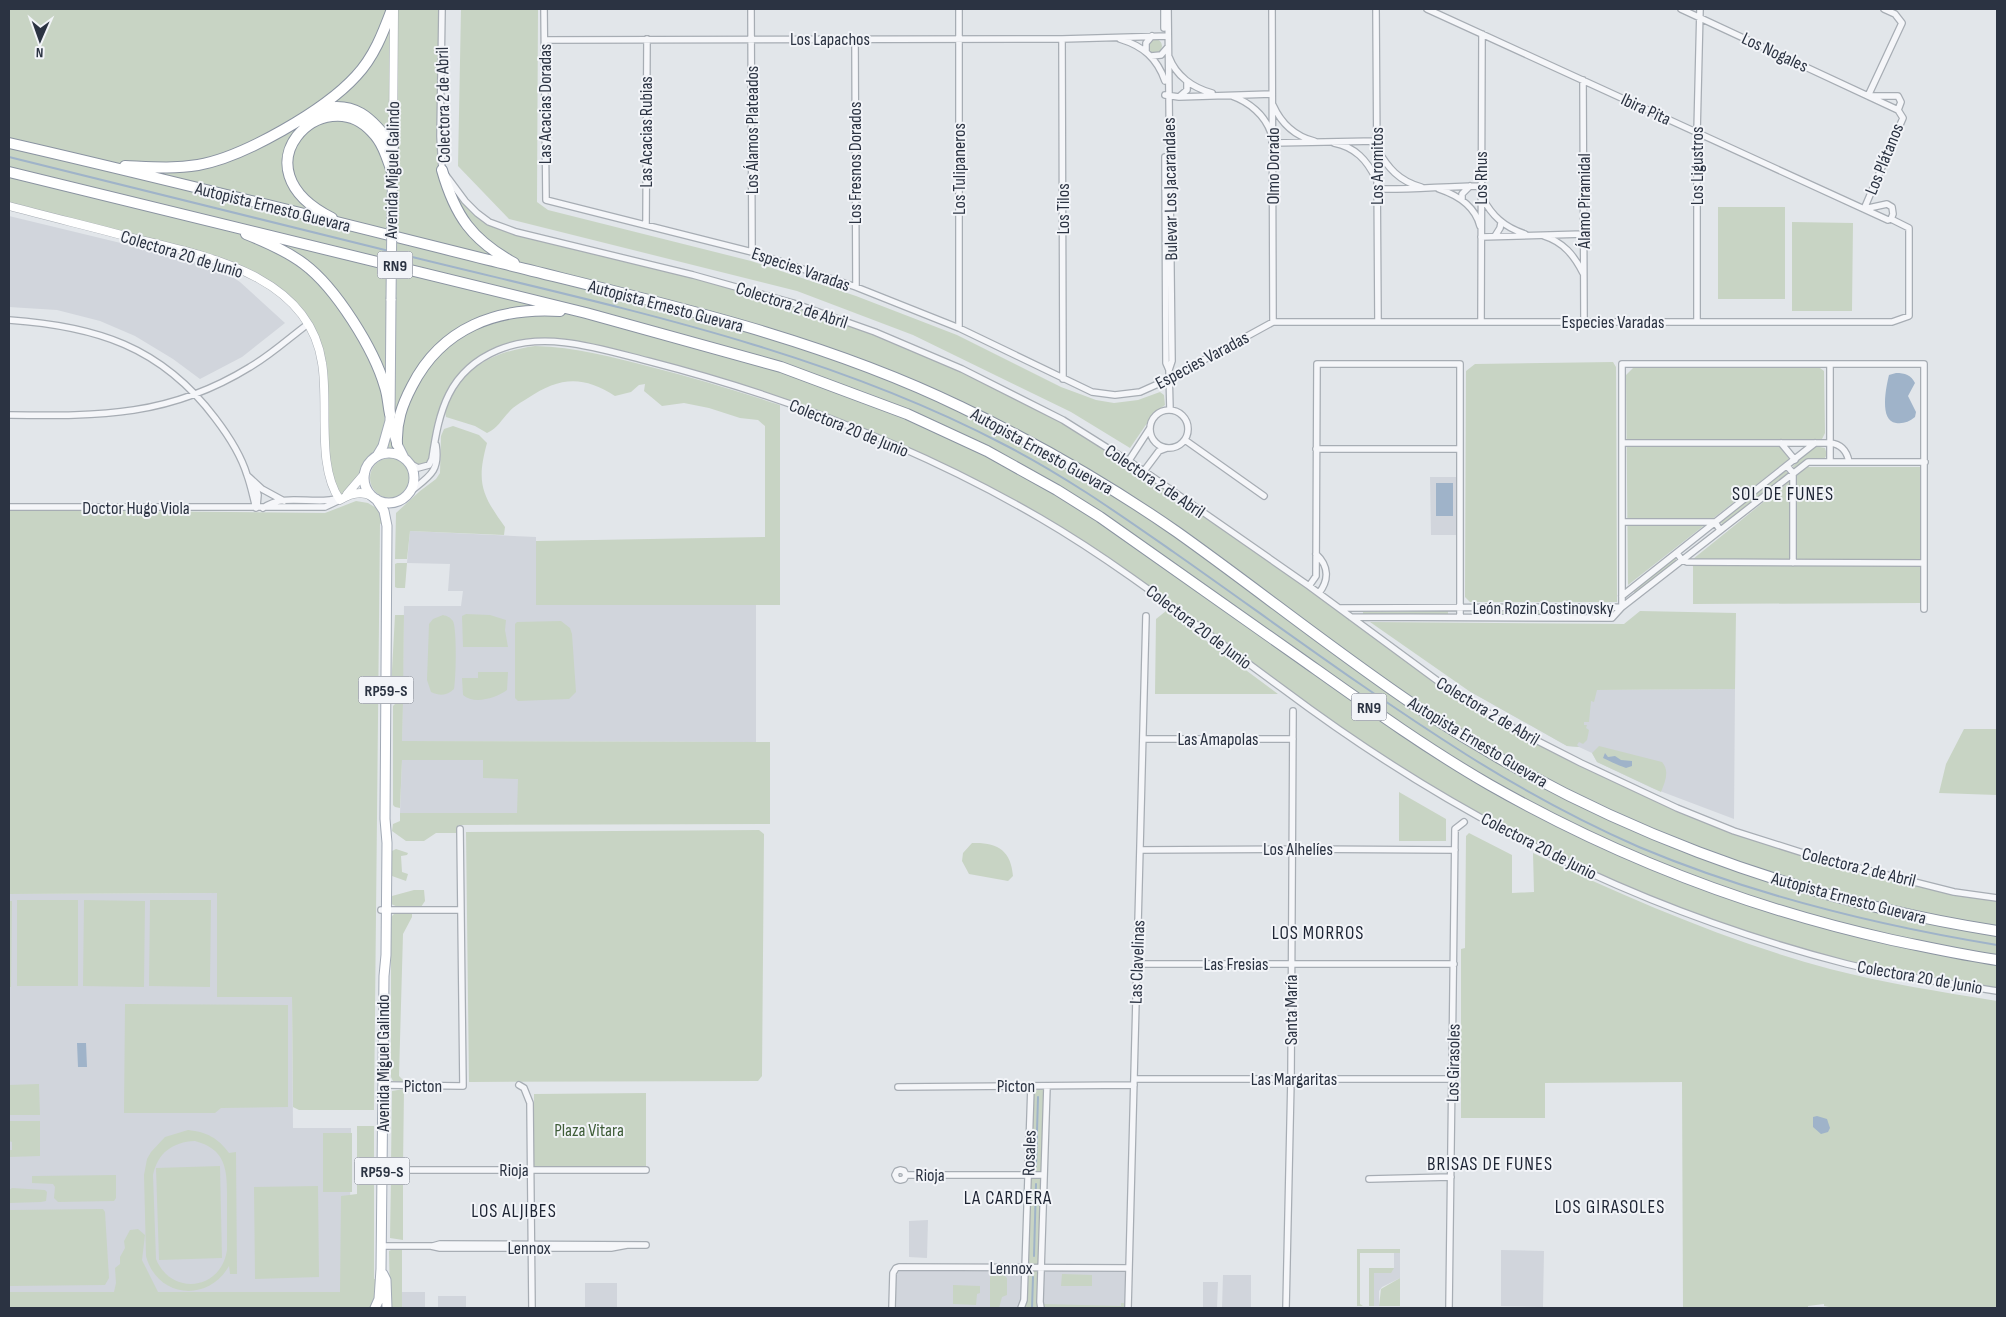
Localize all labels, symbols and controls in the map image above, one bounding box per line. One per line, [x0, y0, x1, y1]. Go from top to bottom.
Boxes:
north arrow [15, 15, 65, 65]
street label: Los Nogales [1738, 28, 1811, 77]
street label: Los Lapachos [790, 29, 870, 50]
text: N [36, 44, 44, 61]
street label: Las Acacias Doradas [535, 44, 556, 164]
street label: Colectora 2 de Abril [432, 47, 455, 163]
street label: Los Álamos Plateados [742, 66, 763, 194]
street label: Las Acacias Rubias [636, 76, 657, 188]
street label: Ibira Pita [1618, 89, 1674, 130]
street label: Avenida Miguel Galindo [381, 101, 404, 240]
street label: Los Fresnos Dorados [845, 102, 866, 224]
street label: Bulevar Los Jacarandaes [1159, 117, 1182, 261]
street label: Los Plátanos [1861, 120, 1908, 198]
street label: Los Tulipaneros [949, 123, 970, 215]
street label: Olmo Dorado [1263, 127, 1284, 205]
street label: Los Aromitos [1367, 127, 1388, 205]
street label: Los Ligustros [1687, 127, 1708, 205]
street label: Los Rhus [1471, 151, 1492, 205]
street label: Álamo Piramidal [1574, 153, 1595, 250]
street label: Autopista Ernesto Guevara [192, 178, 353, 237]
street label: Los Tilos [1053, 183, 1074, 235]
street label: Colectora 20 de Junio [118, 226, 246, 283]
street label: Especies Varadas [749, 243, 853, 296]
road number: RN9 [378, 252, 412, 278]
street label: Autopista Ernesto Guevara [585, 275, 746, 337]
street label: Colectora 2 de Abril [733, 278, 850, 333]
street label: Especies Varadas [1562, 312, 1664, 333]
street label: Especies Varadas [1152, 327, 1253, 394]
street label: Colectora 20 de Junio [786, 395, 912, 462]
street label: Autopista Ernesto Guevara [966, 403, 1117, 499]
street label: Colectora 2 de Abril [1101, 440, 1209, 523]
district label: SOL DE FUNES [1732, 483, 1834, 506]
street label: Doctor Hugo Viola [82, 498, 190, 519]
street label: Colectora 20 de Junio [1142, 581, 1256, 674]
street label: León Rozin Costinovsky [1472, 598, 1614, 619]
street label: Colectora 2 de Abril [1432, 672, 1543, 750]
road number: RP59-S [358, 676, 414, 704]
street label: Autopista Ernesto Guevara [1403, 692, 1551, 792]
road number: RN9 [1352, 694, 1386, 720]
street label: Las Amapolas [1177, 729, 1259, 750]
street label: Colectora 20 de Junio [1477, 808, 1600, 885]
street label: Los Alhelíes [1263, 839, 1333, 860]
street label: Colectora 2 de Abril [1800, 843, 1918, 892]
street label: Autopista Ernesto Guevara [1768, 867, 1929, 929]
street label: Las Clavelinas [1126, 920, 1149, 1004]
district label: LOS MORROS [1272, 922, 1364, 945]
street label: Las Fresias [1203, 954, 1269, 975]
street label: Colectora 20 de Junio [1856, 956, 1984, 999]
street label: Santa María [1281, 975, 1302, 1045]
street label: Avenida Miguel Galindo [373, 994, 394, 1133]
street label: Los Girasoles [1442, 1024, 1465, 1102]
street label: Las Margaritas [1251, 1069, 1337, 1090]
street label: Picton [404, 1076, 442, 1097]
street label: Picton [997, 1076, 1035, 1097]
park label: Plaza Vitara [554, 1120, 624, 1141]
street label: Rosales [1018, 1130, 1041, 1176]
district label: BRISAS DE FUNES [1427, 1153, 1553, 1176]
road number: RP59-S [354, 1158, 410, 1184]
street label: Rioja [499, 1160, 529, 1181]
street label: Rioja [915, 1165, 945, 1186]
district label: LA CARDERA [964, 1187, 1052, 1210]
district label: LOS GIRASOLES [1555, 1196, 1665, 1219]
district label: LOS ALJIBES [471, 1200, 557, 1223]
street label: Lennox [507, 1238, 551, 1259]
street label: Lennox [989, 1258, 1033, 1279]

